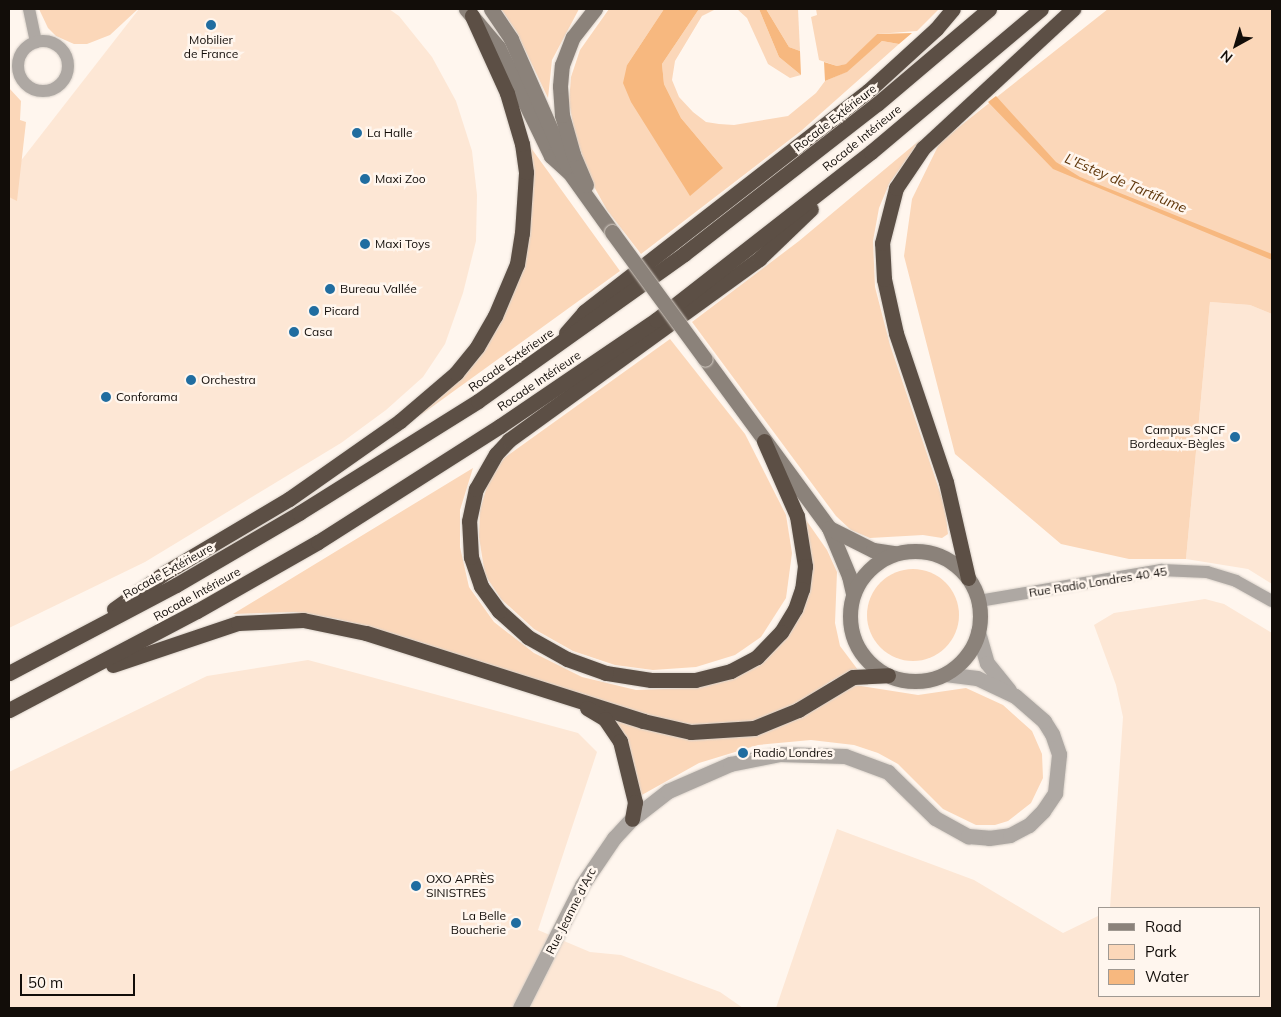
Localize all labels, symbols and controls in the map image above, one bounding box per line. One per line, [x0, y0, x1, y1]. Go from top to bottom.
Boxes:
marker: Mobilier de France [205, 19, 217, 31]
north arrow [1211, 20, 1261, 70]
place label: Mobilier de France [184, 33, 238, 61]
text: N [1217, 46, 1236, 67]
street label: Rocade Extérieure [791, 81, 879, 155]
street label: Rocade Intérieure [820, 102, 904, 174]
place label: La Halle [367, 126, 413, 140]
marker: La Halle [351, 127, 363, 139]
water label: L'Estey de Tartifume [1062, 150, 1190, 216]
place label: Maxi Zoo [375, 172, 426, 186]
marker: Maxi Zoo [359, 173, 371, 185]
place label: Maxi Toys [375, 237, 430, 251]
marker: Maxi Toys [359, 238, 371, 250]
place label: Bureau Vallée [340, 282, 417, 296]
marker: Bureau Vallée [324, 283, 336, 295]
place label: Picard [324, 304, 359, 318]
marker: Picard [308, 305, 320, 317]
place label: Casa [304, 325, 332, 339]
street label: Rocade Extérieure [466, 325, 556, 395]
marker: Casa [288, 326, 300, 338]
street label: Rocade Intérieure [495, 348, 583, 414]
place label: Orchestra [201, 373, 256, 387]
marker: Orchestra [185, 374, 197, 386]
place label: Conforama [116, 390, 178, 404]
marker: Conforama [100, 391, 112, 403]
place label: Campus SNCF Bordeaux-Bègles [1129, 423, 1225, 451]
marker: Campus SNCF Bordeaux-Bègles [1229, 431, 1241, 443]
street label: Rocade Extérieure [121, 540, 215, 602]
street label: Rocade Intérieure [151, 564, 243, 624]
street label: Rue Radio Londres 40 45 [1028, 564, 1168, 600]
place label: Radio Londres [753, 746, 833, 760]
marker: Radio Londres [737, 747, 749, 759]
street label: Rue Jeanne d'Arc [543, 865, 599, 957]
place label: OXO APRÈS SINISTRES [426, 872, 494, 900]
marker: OXO APRÈS SINISTRES [410, 880, 422, 892]
legend [1098, 907, 1261, 997]
place label: La Belle Boucherie [451, 909, 506, 937]
marker: La Belle Boucherie [510, 917, 522, 929]
text: Road [1145, 917, 1182, 936]
text: Park [1145, 942, 1177, 961]
scale bar [22, 964, 138, 996]
text: Water [1145, 967, 1189, 986]
text: 50 m [28, 973, 63, 992]

